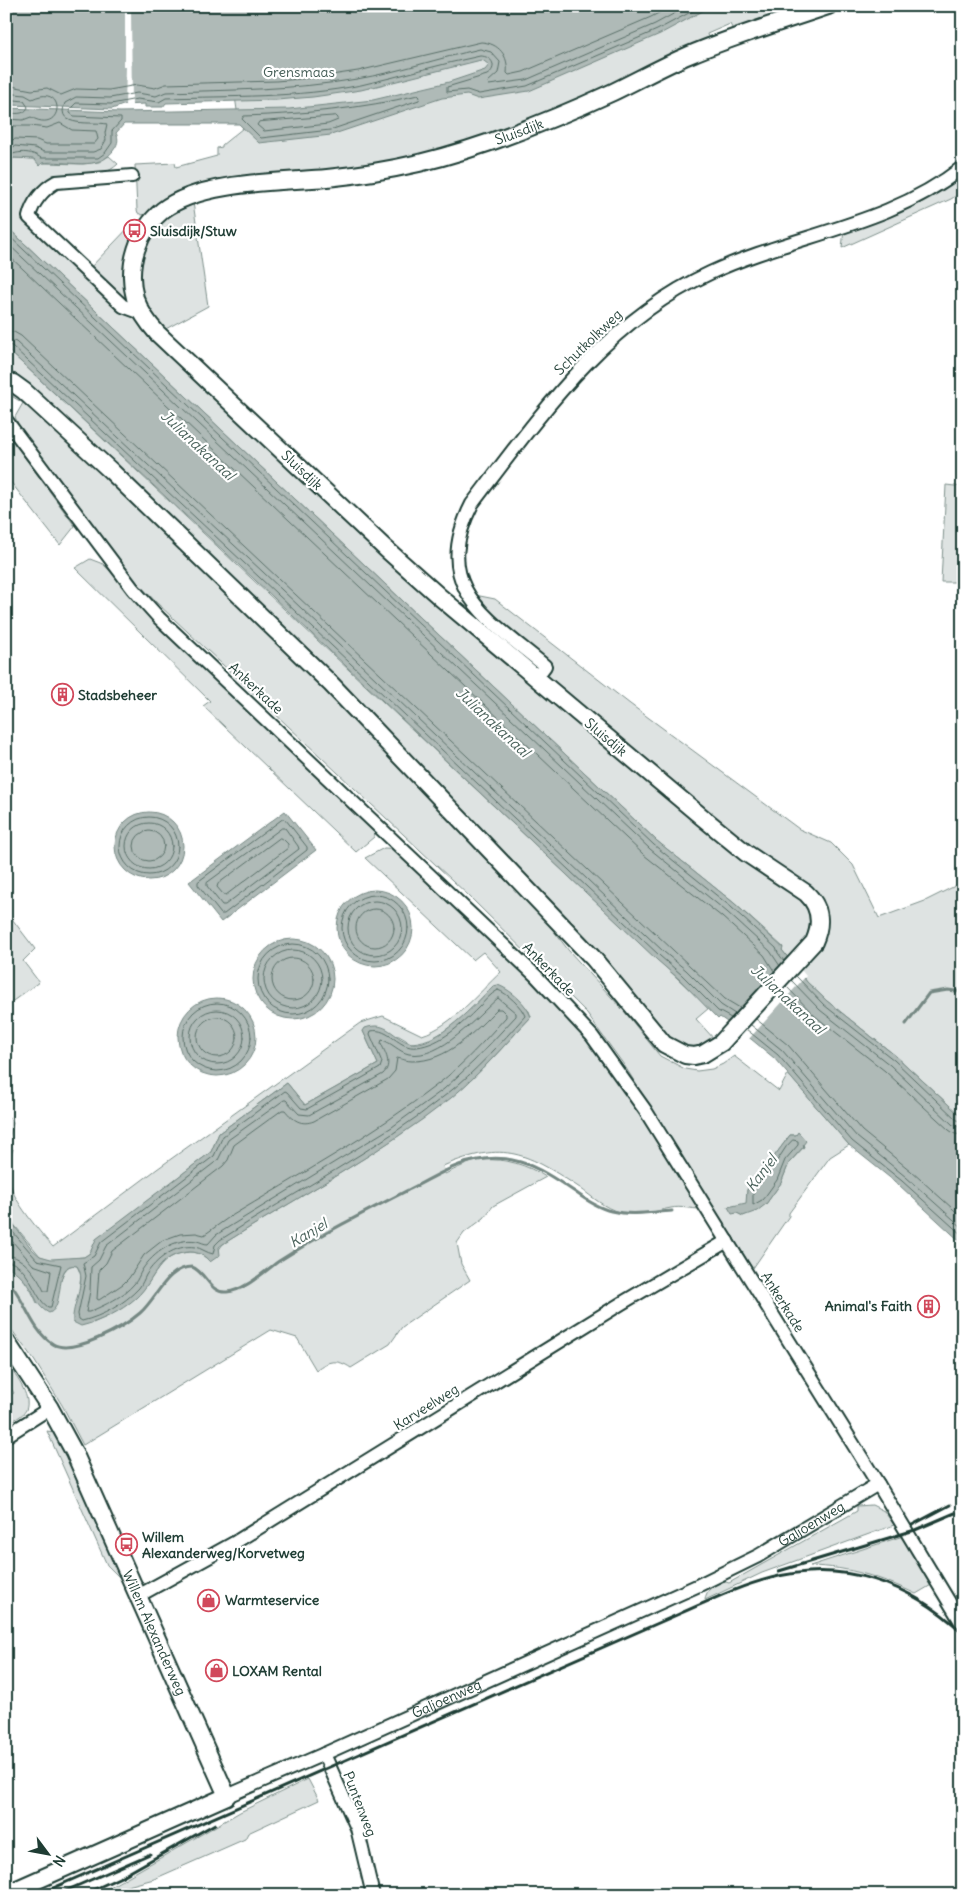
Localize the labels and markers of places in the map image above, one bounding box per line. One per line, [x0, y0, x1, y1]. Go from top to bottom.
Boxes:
bus stop icon: Sluisdijk/Stuw [122, 219, 146, 243]
place label: Sluisdijk/Stuw [150, 222, 237, 240]
building icon: Stadsbeheer [50, 683, 74, 707]
place label: Stadsbeheer [78, 686, 157, 704]
building icon: Animal's Faith [916, 1294, 940, 1318]
place label: Animal's Faith [825, 1297, 912, 1315]
place label: Willem Alexanderweg/Korvetweg [142, 1528, 305, 1562]
bus stop icon: Willem Alexanderweg/Korvetweg [114, 1533, 138, 1557]
shop icon: Warmteservice [197, 1588, 221, 1612]
place label: Warmteservice [225, 1591, 320, 1609]
shop icon: LOXAM Rental [204, 1659, 228, 1683]
place label: LOXAM Rental [232, 1662, 322, 1680]

